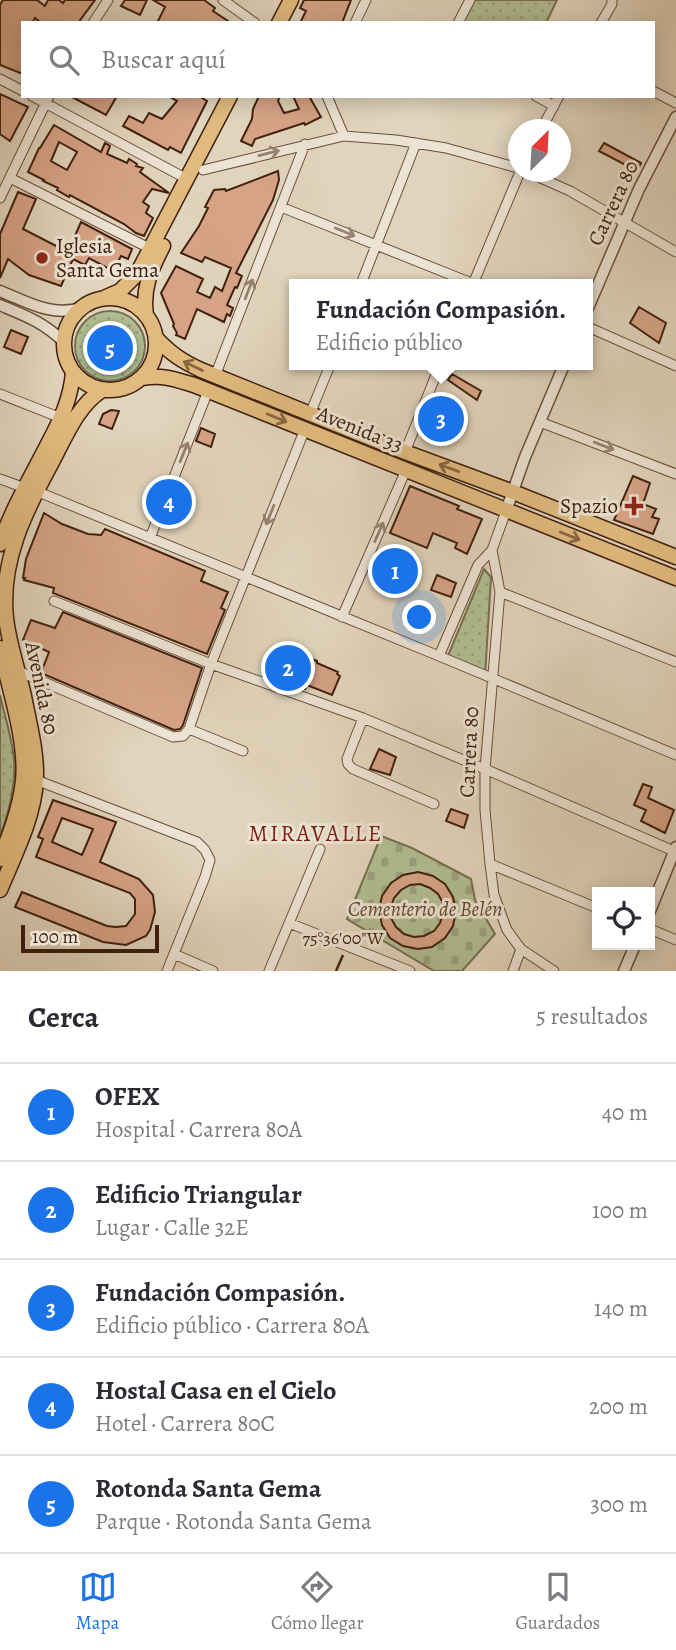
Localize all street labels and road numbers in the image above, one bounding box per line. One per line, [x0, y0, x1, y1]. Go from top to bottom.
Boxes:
street label: Carrera 80 [581, 156, 645, 250]
street label: Avenida 33 [312, 399, 407, 459]
street label: Avenida 80 [18, 638, 65, 737]
street label: Carrera 80 [453, 706, 485, 798]

